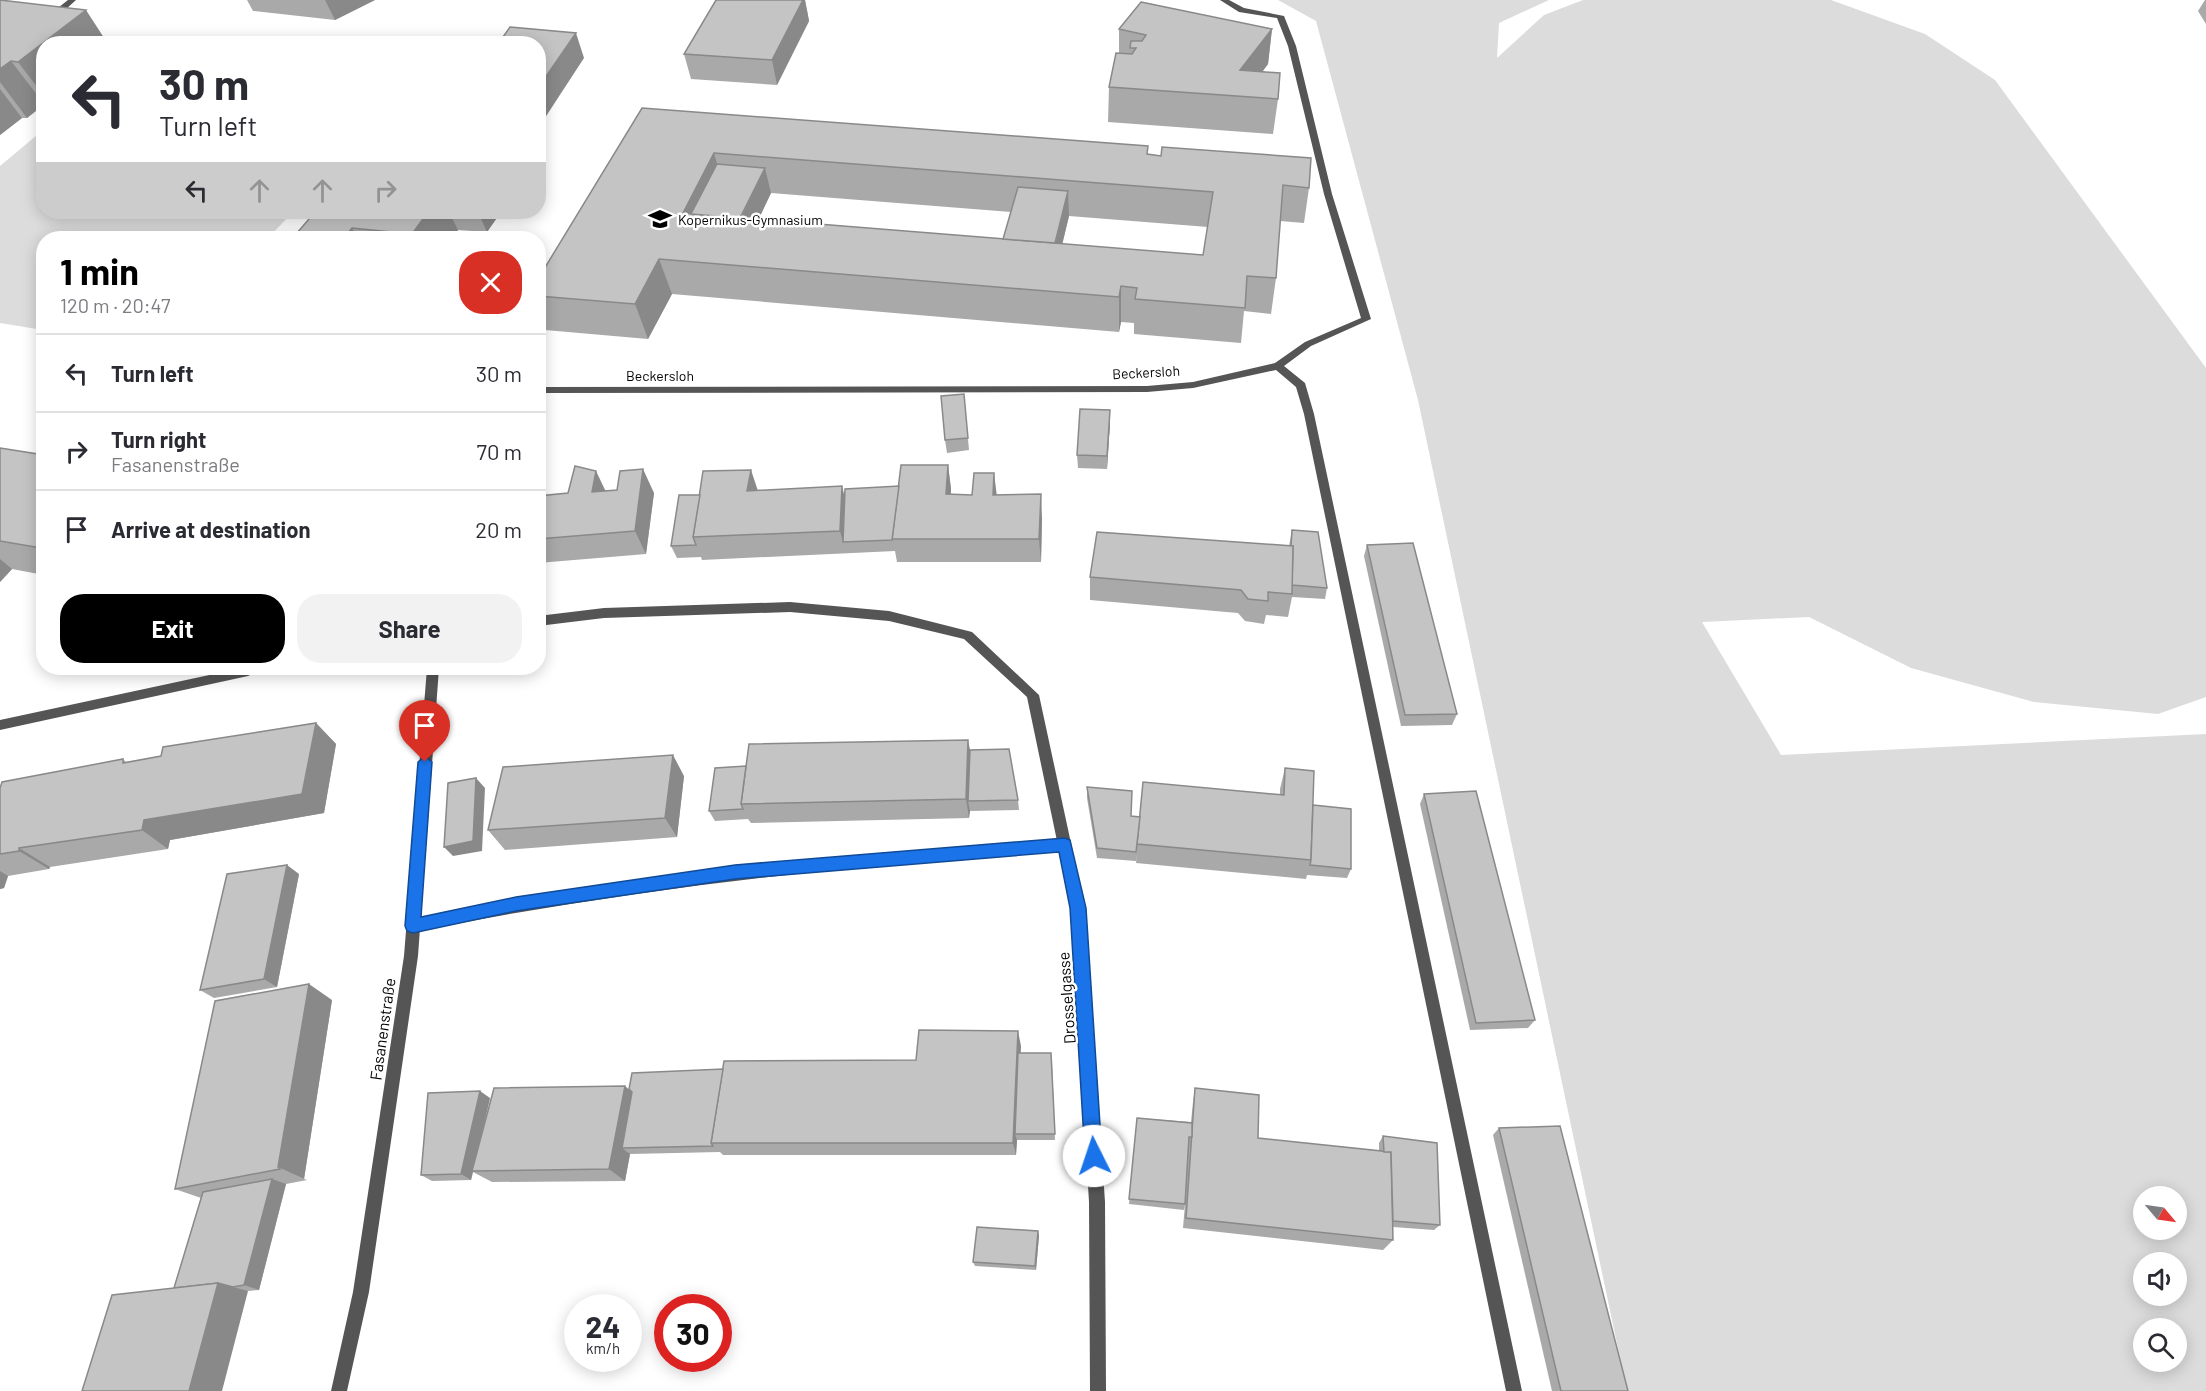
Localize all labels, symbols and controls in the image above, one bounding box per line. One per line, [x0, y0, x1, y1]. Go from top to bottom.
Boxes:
text: 30 m [159, 58, 249, 108]
icon: left [60, 60, 138, 138]
text: Turn left [159, 109, 257, 141]
icon: left [180, 174, 213, 207]
icon: ahead [243, 174, 276, 207]
icon: ahead [306, 174, 339, 207]
icon: right [369, 174, 402, 207]
school or university icon: Kopernikus-Gymnasium [647, 206, 673, 232]
place label: Kopernikus-Gymnasium [678, 211, 823, 228]
text: 1 min [60, 249, 139, 292]
button: close [459, 251, 522, 314]
text: 120 m · 20:47 [60, 293, 170, 317]
icon: left [60, 357, 93, 390]
text: Turn left [111, 360, 194, 386]
text: 30 m [476, 360, 522, 386]
street label: Beckersloh [1112, 362, 1180, 382]
street label: Beckersloh [626, 367, 694, 384]
text: Turn right [111, 426, 206, 452]
icon: right [60, 435, 93, 468]
text: 70 m [477, 438, 522, 464]
text: Fasanenstraße [111, 452, 240, 476]
icon: arrive [60, 513, 93, 546]
text: Arrive at destination [111, 516, 310, 542]
text: 20 m [475, 516, 522, 542]
button: Exit [60, 594, 285, 663]
button: Share [297, 594, 522, 663]
pin [399, 700, 450, 762]
icon: arrive [408, 709, 441, 742]
street label: Drosselgasse [1053, 951, 1079, 1045]
street label: Fasanenstraße [365, 977, 399, 1081]
position arrow [1062, 1124, 1126, 1188]
north arrow [2133, 1186, 2187, 1240]
map controls [2133, 1186, 2187, 1372]
button: sound [2133, 1252, 2187, 1306]
speed limit sign: 30 [654, 1294, 732, 1372]
text: 24 [586, 1308, 620, 1344]
button: search [2133, 1318, 2187, 1372]
text: km/h [586, 1339, 620, 1357]

